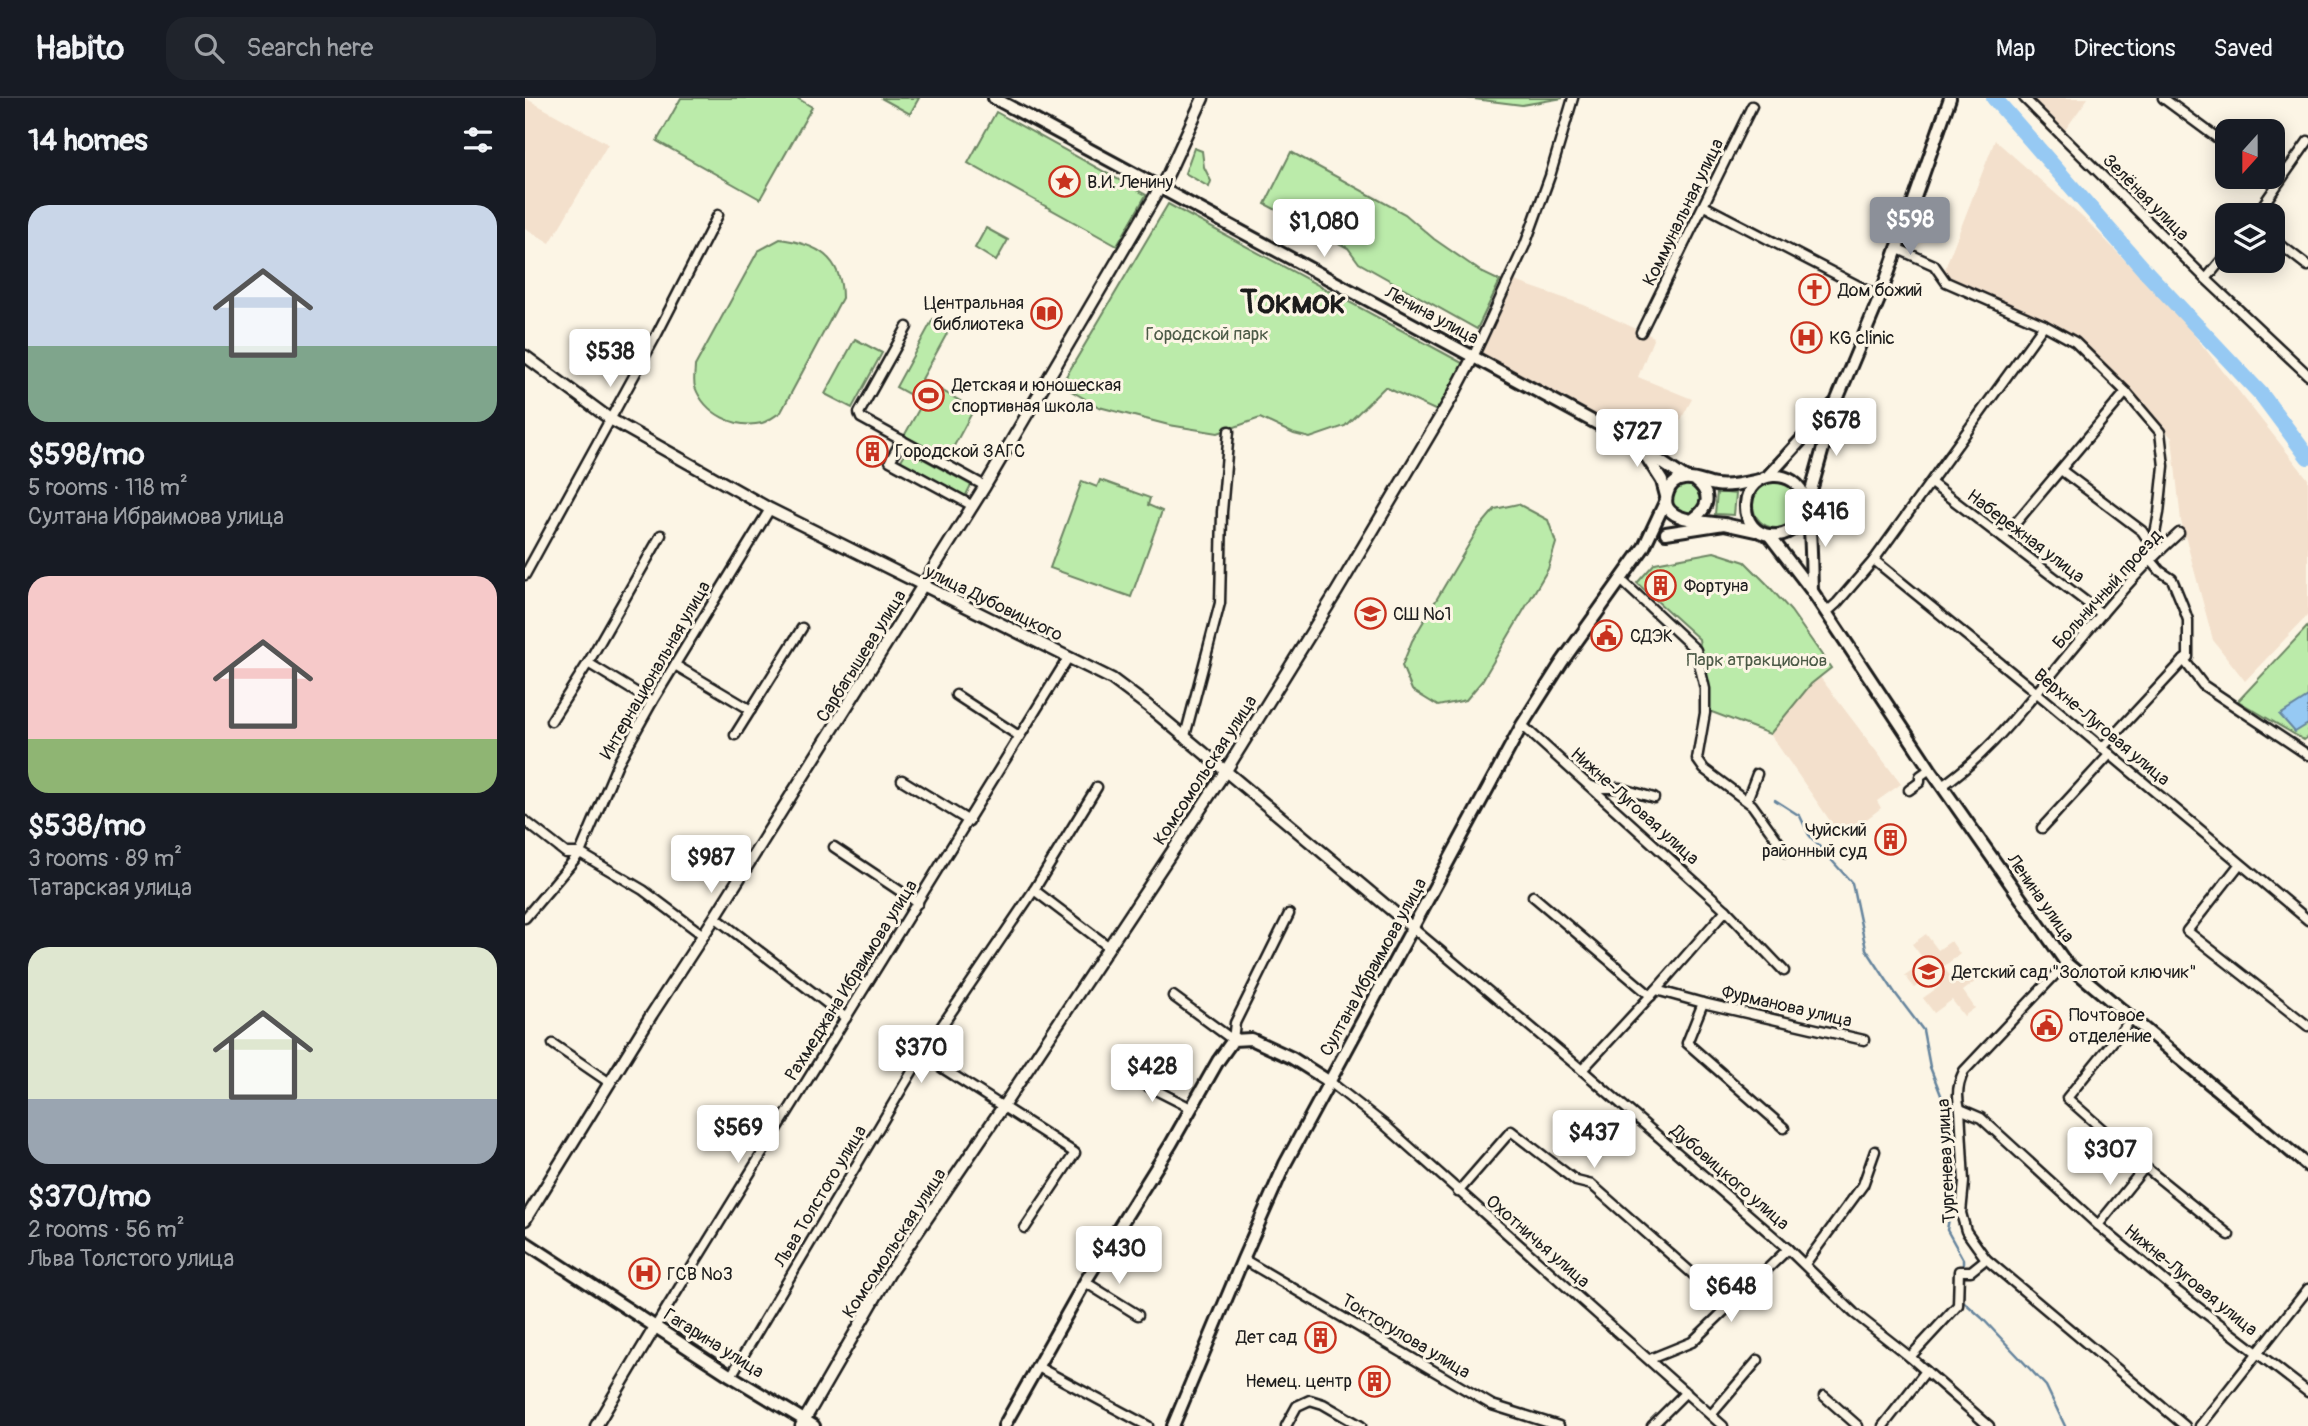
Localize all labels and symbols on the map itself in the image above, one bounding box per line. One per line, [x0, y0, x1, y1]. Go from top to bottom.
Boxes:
north arrow [2215, 119, 2285, 189]
street label: Коммунальная улица [1638, 135, 1729, 290]
street label: Зелёная улица [2097, 149, 2194, 246]
place icon: В.И. Ленину [1047, 165, 1081, 199]
place label: В.И. Ленину [1087, 171, 1173, 194]
pin: $598 [1869, 198, 1951, 257]
pin: $1,080 [1267, 200, 1381, 259]
church icon: Дом божий [1798, 273, 1832, 307]
place label: Дом божий [1837, 279, 1922, 302]
street label: Ленина улица [1380, 281, 1483, 350]
district label: Токмок [1239, 283, 1346, 323]
place label: Центральная библиотека [924, 292, 1024, 336]
library icon: Центральная библиотека [1030, 296, 1064, 330]
hospital icon: KG clinic [1789, 321, 1823, 355]
park label: Городской парк [1145, 323, 1269, 346]
place label: KG clinic [1829, 327, 1895, 350]
pin: $538 [569, 330, 651, 389]
place label: Детская и юношеская спортивная школа [951, 374, 1121, 418]
sports icon: Детская и юношеская спортивная школа [912, 378, 946, 412]
pin: $678 [1795, 398, 1877, 458]
pin: $727 [1596, 410, 1678, 469]
building icon: Городской ЗАГС [855, 434, 889, 468]
place label: Городской ЗАГС [895, 440, 1025, 463]
street label: Набережная улица [1962, 485, 2089, 588]
pin: $416 [1784, 490, 1866, 549]
street label: Больничный проезд [2048, 525, 2167, 654]
street label: улица Дубовицкого [920, 560, 1067, 647]
building icon: Фортуна [1644, 569, 1678, 603]
place label: Фортуна [1684, 575, 1748, 598]
street label: Интернациональная улица [595, 577, 716, 764]
street label: Сарбагышева улица [811, 586, 911, 727]
school or university icon: СШ №1 [1353, 597, 1387, 631]
place label: СШ №1 [1393, 603, 1452, 626]
public building icon: СДЭК [1590, 619, 1624, 653]
place label: СДЭК [1630, 625, 1673, 648]
park label: Парк атракционов [1687, 649, 1827, 672]
street label: Верхне-Луговая улица [2029, 664, 2174, 791]
street label: Комсомольская улица [1148, 691, 1262, 849]
street label: Нижне-Луговая улица [1566, 743, 1704, 870]
place label: Чуйский районный суд [1762, 819, 1867, 863]
building icon: Чуйский районный суд [1873, 823, 1907, 857]
pin: $987 [670, 836, 752, 895]
street label: Ленина улица [2001, 849, 2079, 947]
street label: Султана Ибраимова улица [1315, 874, 1432, 1060]
street label: Рахмеджана Ибраимова улица [780, 876, 923, 1085]
school or university icon: Детский сад "Золотой ключик" [1912, 955, 1946, 989]
place label: Детский сад "Золотой ключик" [1951, 961, 2197, 984]
street label: Фурманова улица [1719, 980, 1854, 1033]
place label: Почтовое отделение [2069, 1004, 2152, 1048]
public building icon: Почтовое отделение [2029, 1008, 2063, 1042]
pin: $370 [880, 1026, 962, 1085]
pin: $428 [1111, 1044, 1193, 1104]
street label: Тургенева улица [1932, 1098, 1961, 1224]
pin: $569 [697, 1105, 779, 1165]
pin: $437 [1553, 1110, 1635, 1170]
street label: Дубовицкого улица [1665, 1119, 1794, 1235]
street label: Льва Толстого улица [769, 1121, 872, 1272]
pin: $307 [2069, 1128, 2151, 1187]
street label: Комсомольская улица [837, 1164, 951, 1322]
street label: Охотничья улица [1481, 1190, 1595, 1293]
street label: Нижне-Луговая улица [2119, 1219, 2262, 1341]
pin: $430 [1078, 1226, 1160, 1286]
hospital icon: ГСВ №3 [627, 1257, 661, 1291]
place label: ГСВ №3 [667, 1263, 733, 1286]
pin: $648 [1690, 1264, 1772, 1324]
street label: Токтогулова улица [1337, 1289, 1474, 1384]
street label: Гагарина улица [659, 1303, 768, 1383]
building icon: Дет сад [1303, 1320, 1337, 1354]
place label: Дет сад [1235, 1326, 1297, 1349]
building icon: Немец. центр [1358, 1364, 1392, 1398]
place label: Немец. центр [1245, 1370, 1352, 1393]

